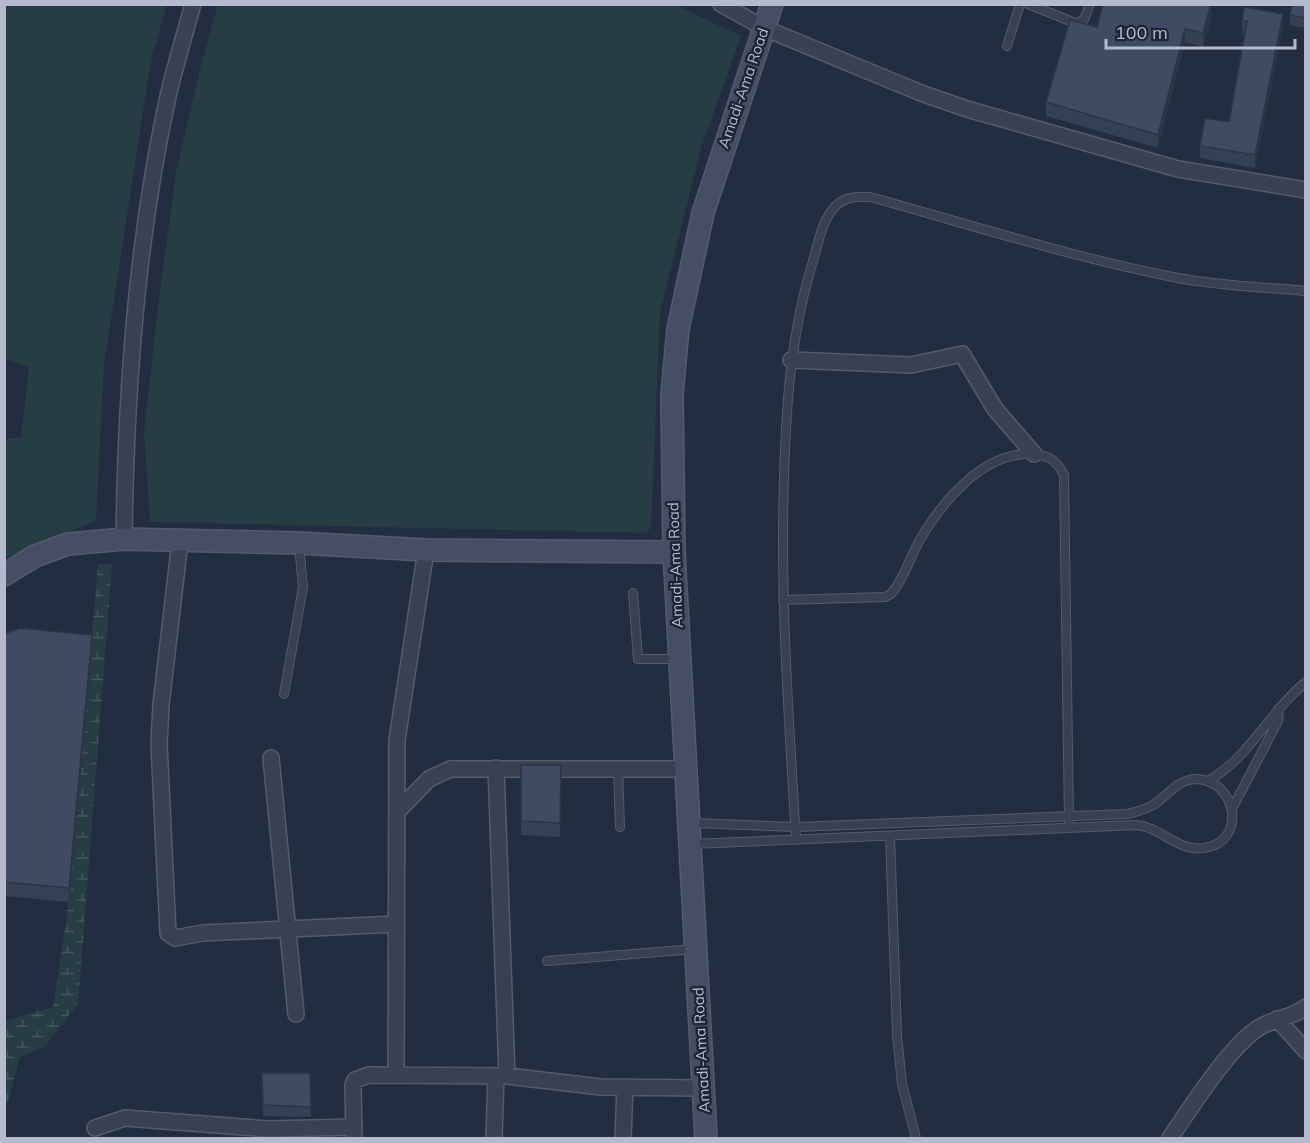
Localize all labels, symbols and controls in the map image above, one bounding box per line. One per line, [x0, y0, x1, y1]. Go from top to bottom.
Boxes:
scale bar [1106, 12, 1295, 50]
text: 100 m [1115, 21, 1168, 44]
street label: Amadi-Ama Road [714, 25, 772, 151]
street label: Amadi-Ama Road [663, 502, 687, 628]
street label: Amadi-Ama Road [688, 987, 714, 1113]

